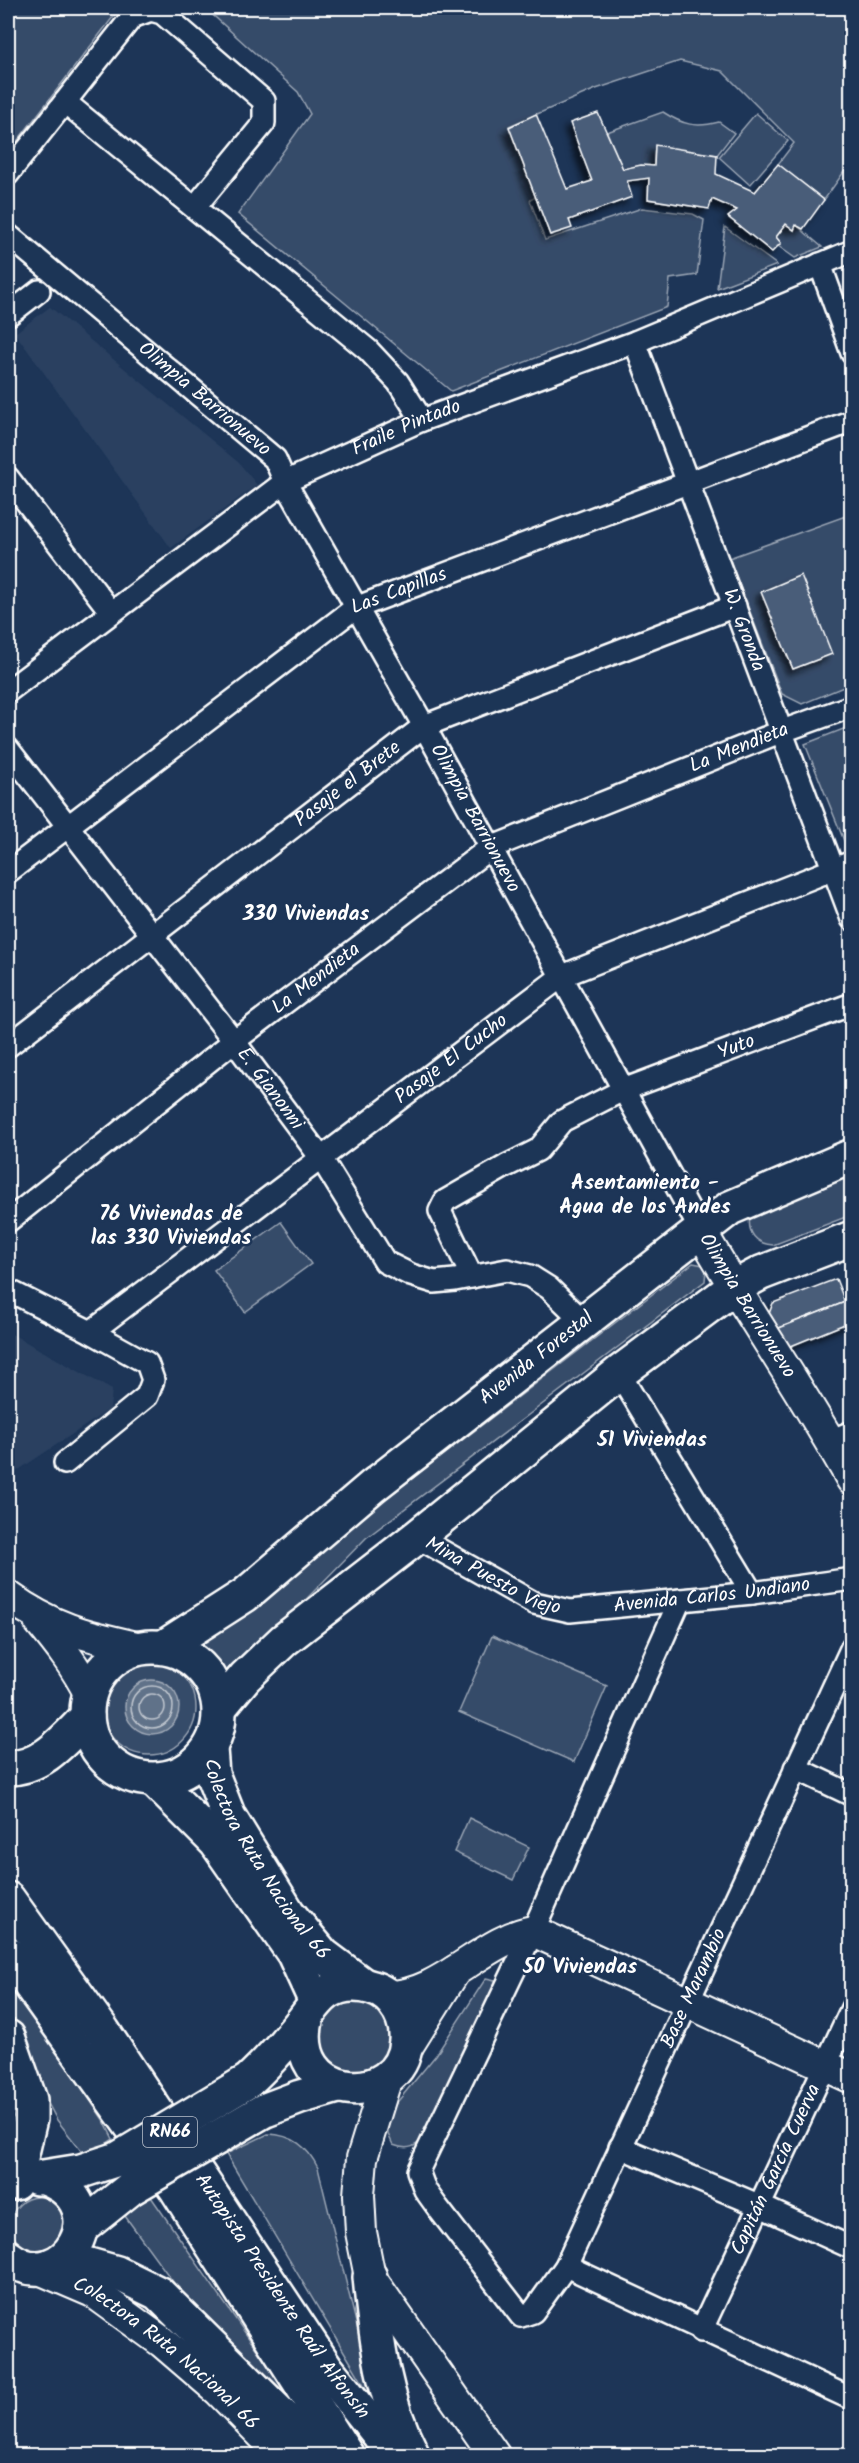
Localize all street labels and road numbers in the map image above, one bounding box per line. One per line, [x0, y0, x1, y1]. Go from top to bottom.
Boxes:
street label: Olimpia Barrionuevo [130, 334, 278, 465]
street label: Fraile Pintado [347, 391, 466, 466]
street label: Las Capillas [346, 559, 452, 624]
street label: W. Gronda [713, 584, 774, 676]
street label: La Mendieta [685, 714, 793, 783]
street label: Pasaje el Brete [288, 733, 408, 836]
street label: Olimpia Barrionuevo [421, 738, 529, 899]
street label: La Mendieta [265, 935, 368, 1023]
street label: Pasaje El Cucho [388, 1006, 515, 1113]
street label: Yuto [713, 1026, 760, 1069]
street label: E. Gianonni [228, 1041, 312, 1138]
street label: Olimpia Barrionuevo [690, 1227, 804, 1385]
street label: Avenida Forestal [472, 1303, 601, 1414]
street label: Mina Puesto Viejo [419, 1528, 564, 1624]
street label: Avenida Carlos Undiano [612, 1569, 812, 1623]
street label: Colectora Ruta Nacional 66 [195, 1758, 337, 1968]
street label: Base Marambio [653, 1923, 736, 2054]
street label: Capitán García Cuerva [722, 2079, 830, 2261]
road number: RN66 [143, 2117, 197, 2147]
street label: Autopista Presidente Raúl Alfonsín [186, 2167, 378, 2427]
street label: Colectora Ruta Nacional 66 [67, 2269, 266, 2438]

